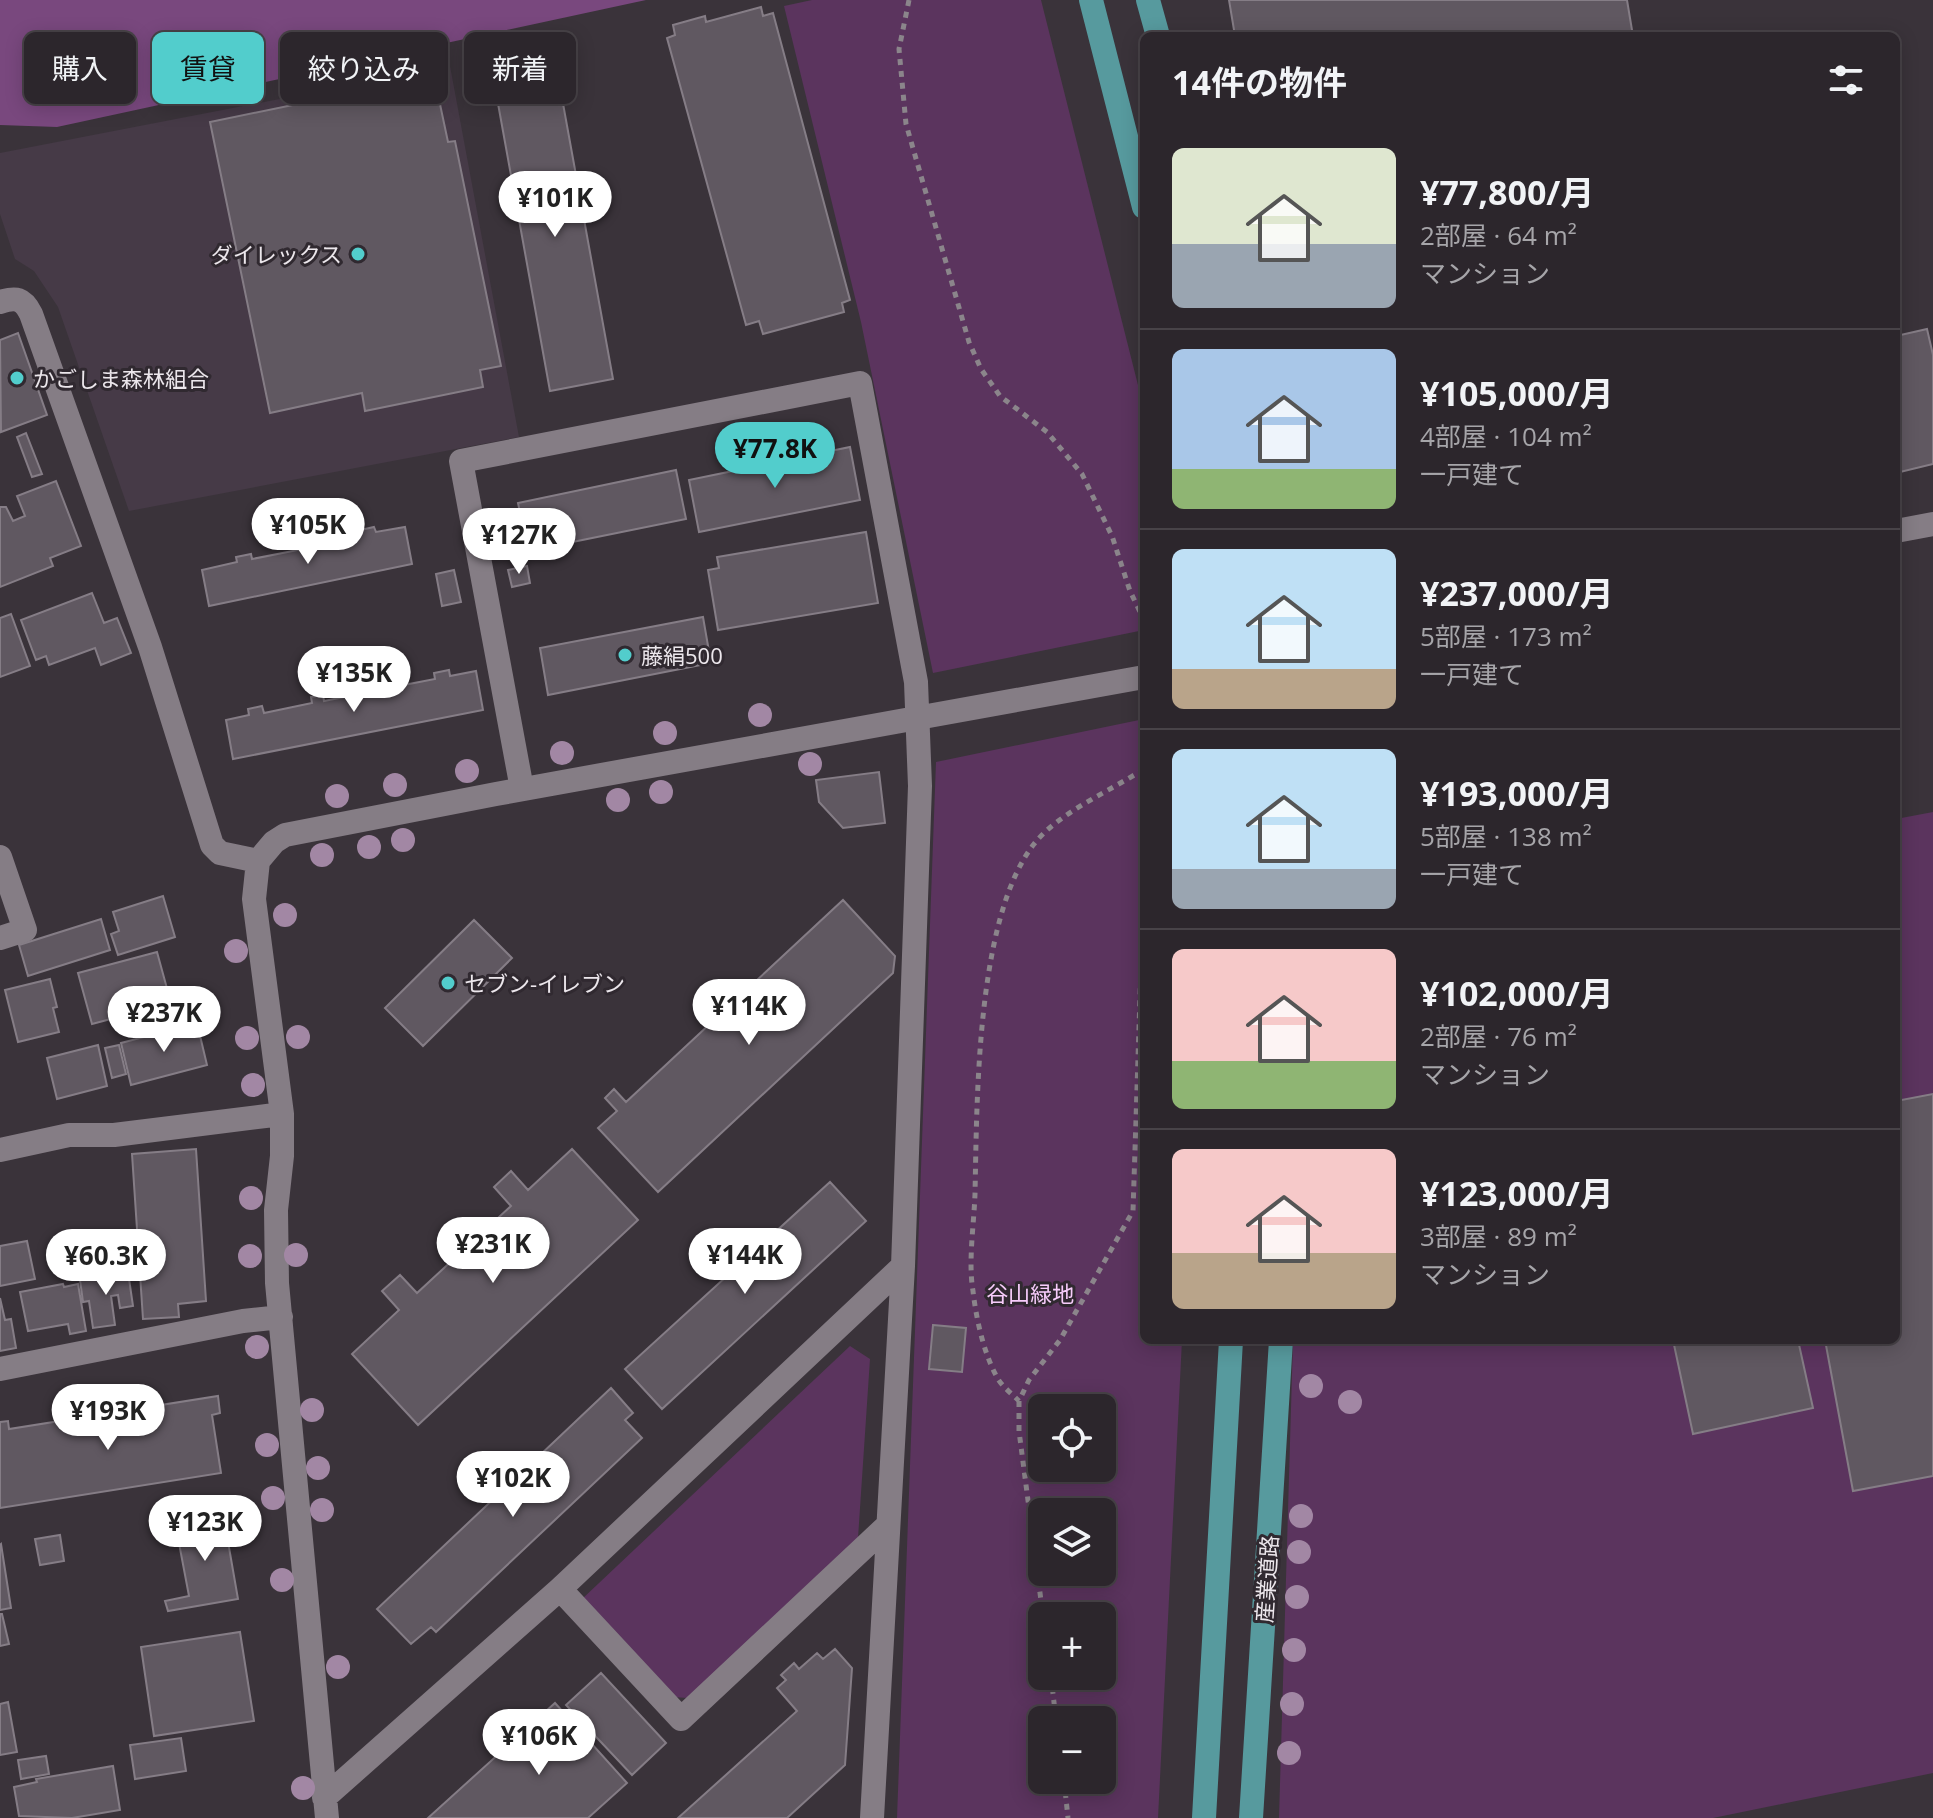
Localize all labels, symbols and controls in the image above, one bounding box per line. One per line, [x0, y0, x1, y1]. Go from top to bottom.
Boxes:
chip: 購入 [24, 32, 136, 104]
chip: 賃貸 [152, 32, 264, 104]
chip: 絞り込み [280, 32, 448, 104]
chip: 新着 [464, 32, 576, 104]
icon: filters [1824, 58, 1868, 102]
text: 14件の物件 [1172, 59, 1347, 105]
text: ¥77,800/月 [1420, 169, 1594, 215]
pin: ¥101K [499, 171, 611, 239]
text: ¥101K [517, 179, 593, 215]
icon: home [1236, 180, 1332, 276]
text: 2部屋 · 64 m² [1420, 217, 1577, 253]
place label: ダイレックス [211, 239, 342, 269]
marker: ダイレックス [349, 245, 367, 263]
text: マンション [1420, 255, 1550, 291]
place label: かごしま森林組合 [33, 363, 209, 393]
marker: かごしま森林組合 [8, 369, 26, 387]
text: ¥105,000/月 [1420, 370, 1614, 416]
icon: home [1236, 381, 1332, 477]
text: 4部屋 · 104 m² [1420, 418, 1592, 454]
pin: ¥77.8K [710, 422, 840, 490]
text: ¥77.8K [733, 430, 817, 466]
text: 一戸建て [1420, 456, 1524, 492]
pin: ¥105K [252, 498, 364, 566]
text: ¥105K [270, 506, 346, 542]
pin: ¥127K [463, 508, 575, 576]
text: ¥127K [481, 516, 557, 552]
text: ¥237,000/月 [1420, 570, 1614, 616]
icon: home [1236, 581, 1332, 677]
text: 5部屋 · 173 m² [1420, 618, 1592, 654]
place label: 藤絹500 [641, 640, 723, 670]
pin: ¥135K [298, 646, 410, 714]
marker: 藤絹500 [616, 646, 634, 664]
text: ¥135K [316, 654, 392, 690]
text: 一戸建て [1420, 656, 1524, 692]
text: ¥193,000/月 [1420, 770, 1614, 816]
icon: home [1236, 781, 1332, 877]
text: 5部屋 · 138 m² [1420, 818, 1592, 854]
text: 一戸建て [1420, 856, 1524, 892]
place label: セブン-イレブン [464, 968, 625, 998]
text: ¥102,000/月 [1420, 970, 1614, 1016]
marker: セブン-イレブン [439, 974, 457, 992]
pin: ¥114K [693, 979, 805, 1047]
icon: home [1236, 981, 1332, 1077]
pin: ¥237K [108, 986, 220, 1054]
text: ¥114K [711, 987, 787, 1023]
text: ¥237K [126, 994, 202, 1030]
text: 2部屋 · 76 m² [1420, 1018, 1577, 1054]
text: マンション [1420, 1056, 1550, 1092]
text: ¥123,000/月 [1420, 1170, 1614, 1216]
icon: home [1236, 1181, 1332, 1277]
pin: ¥231K [437, 1217, 549, 1285]
text: 3部屋 · 89 m² [1420, 1218, 1577, 1254]
text: ¥231K [455, 1225, 531, 1261]
pin: ¥144K [689, 1228, 801, 1296]
pin: ¥60.3K [41, 1229, 171, 1297]
text: ¥144K [707, 1236, 783, 1272]
text: ¥60.3K [64, 1237, 148, 1273]
text: マンション [1420, 1256, 1550, 1292]
park label: 谷山緑地 [986, 1278, 1074, 1308]
pin: ¥193K [52, 1384, 164, 1452]
text: ¥193K [70, 1392, 146, 1428]
map controls [1028, 1394, 1116, 1794]
button: locate [1028, 1394, 1116, 1482]
pin: ¥102K [457, 1451, 569, 1519]
text: ¥102K [475, 1459, 551, 1495]
pin: ¥123K [149, 1495, 261, 1563]
button: layers [1028, 1498, 1116, 1586]
text: ¥123K [167, 1503, 243, 1539]
street label: 産業道路 [1248, 1534, 1284, 1624]
button: + [1028, 1602, 1116, 1690]
button: − [1028, 1706, 1116, 1794]
pin: ¥106K [483, 1709, 595, 1777]
text: ¥106K [501, 1717, 577, 1753]

